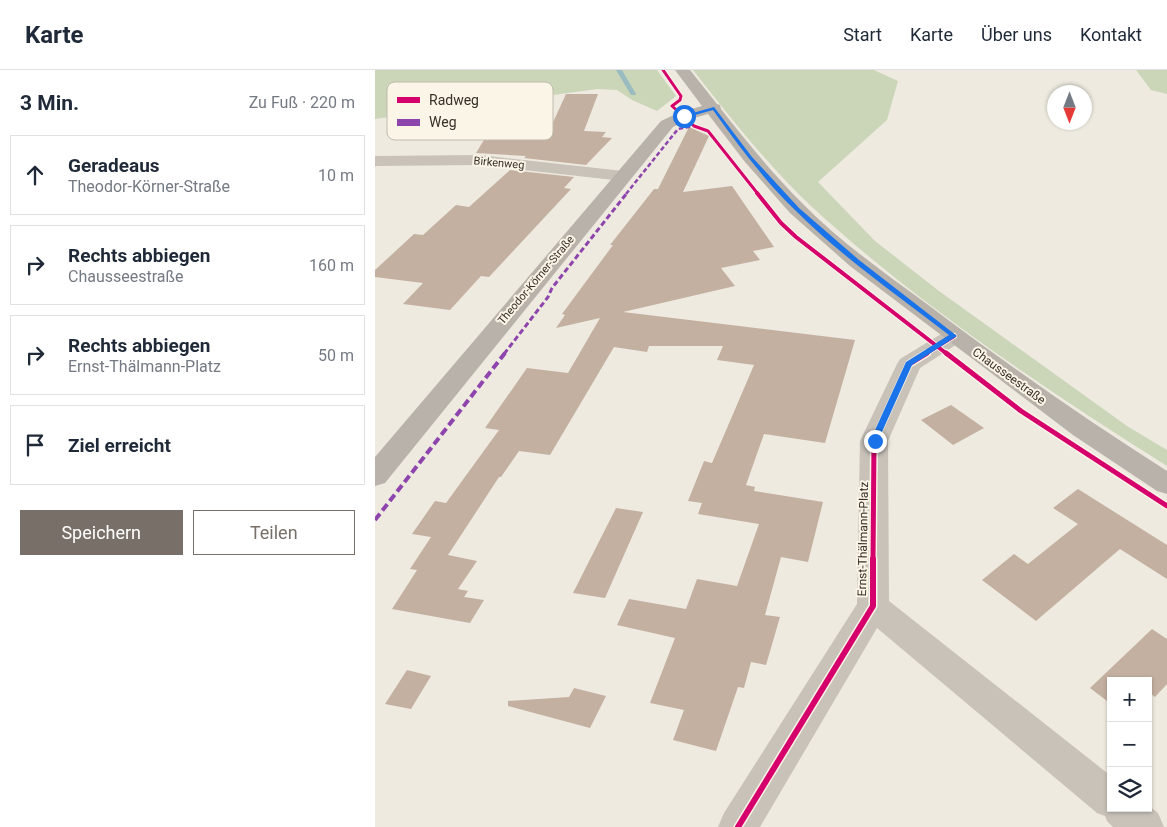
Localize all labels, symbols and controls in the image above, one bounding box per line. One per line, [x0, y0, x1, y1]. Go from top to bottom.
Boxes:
text: Karte [25, 21, 84, 49]
text: Start [843, 24, 882, 45]
text: Karte [910, 24, 953, 45]
text: Über uns [981, 24, 1052, 45]
text: Kontakt [1080, 24, 1142, 45]
legend [387, 82, 553, 140]
north arrow [1047, 85, 1092, 130]
text: 3 Min. [20, 91, 79, 115]
text: Radweg [429, 92, 479, 108]
text: Zu Fuß · 220 m [249, 93, 355, 112]
route start [673, 105, 696, 128]
text: Weg [429, 114, 457, 130]
text: Geradeaus [68, 154, 160, 177]
street label: Birkenweg [473, 154, 525, 172]
icon: ahead [21, 161, 49, 189]
text: 10 m [318, 166, 354, 185]
text: Theodor-Körner-Straße [68, 177, 230, 196]
street label: Theodor-Körner-Straße [495, 233, 577, 327]
text: Rechts abbiegen [68, 244, 210, 267]
icon: right [21, 251, 49, 279]
text: 160 m [309, 256, 354, 275]
text: Chausseestraße [68, 267, 184, 286]
text: Rechts abbiegen [68, 334, 210, 357]
icon: right [21, 341, 49, 369]
street label: Chausseestraße [970, 345, 1048, 407]
text: 50 m [318, 346, 354, 365]
text: Ernst-Thälmann-Platz [68, 357, 221, 376]
route end [864, 430, 887, 453]
icon: arrive [21, 431, 49, 459]
text: Ziel erreicht [68, 434, 171, 457]
street label: Ernst-Thälmann-Platz [855, 482, 871, 596]
button: Speichern [20, 510, 183, 555]
button: Teilen [193, 510, 355, 555]
map controls [1107, 677, 1152, 812]
button: + [1107, 677, 1152, 722]
button: − [1107, 722, 1152, 767]
button: layers [1107, 767, 1152, 812]

